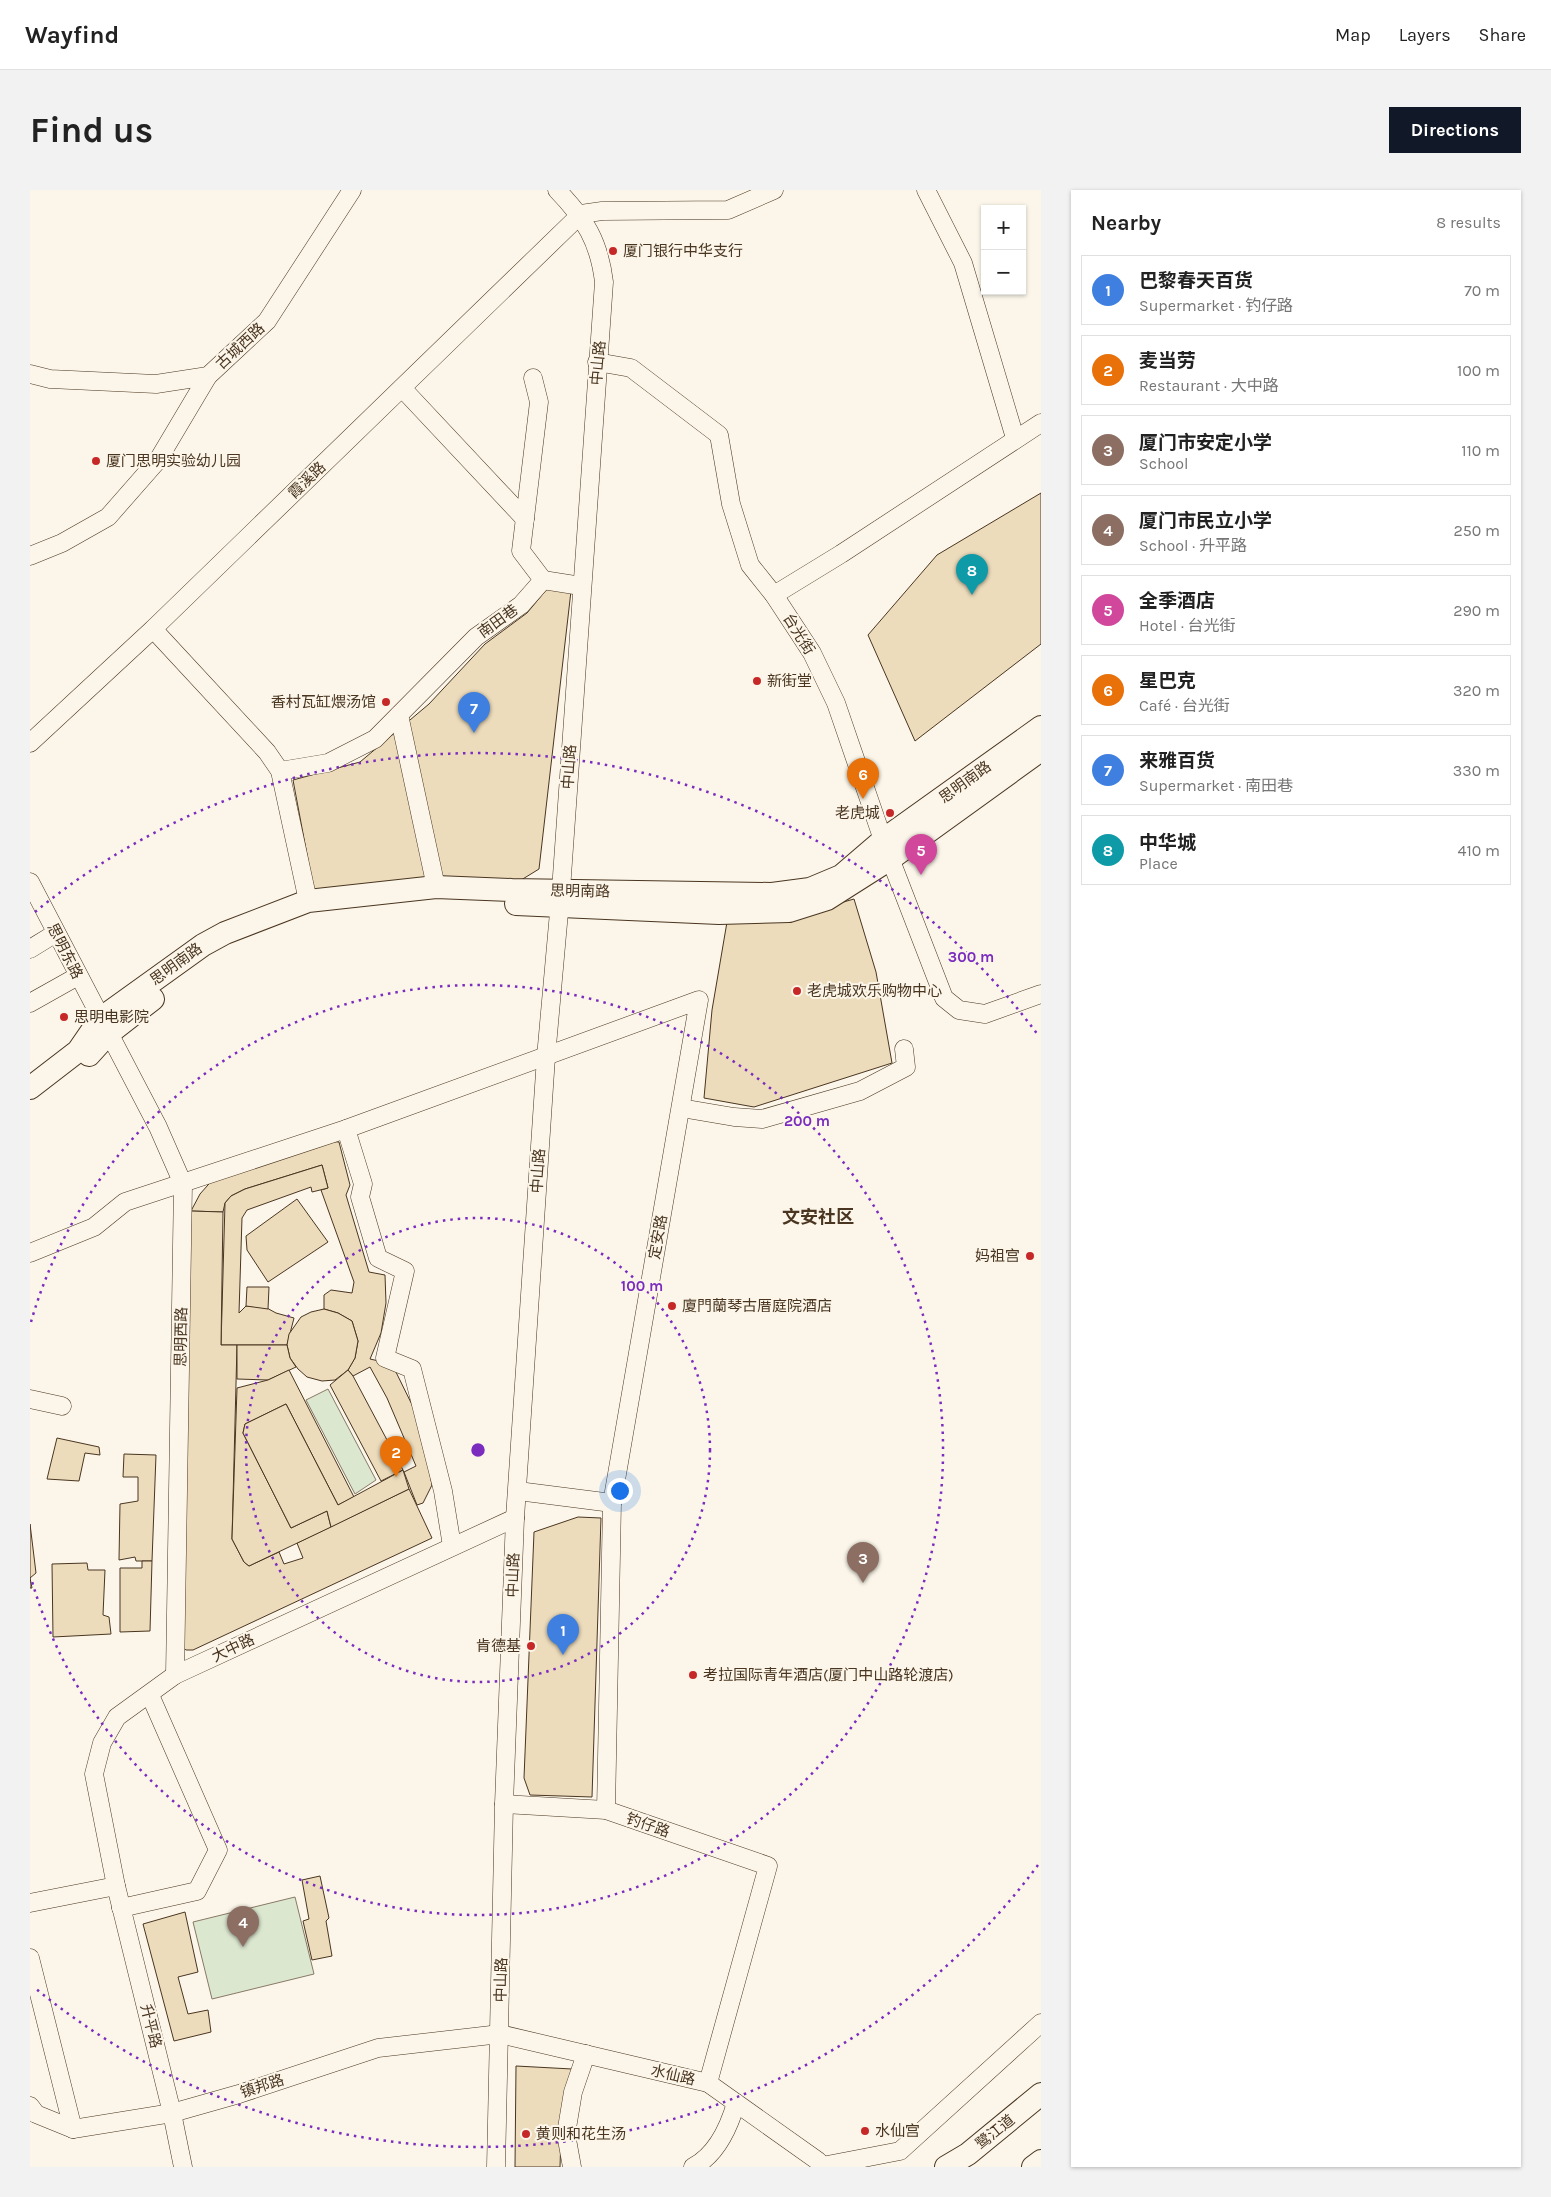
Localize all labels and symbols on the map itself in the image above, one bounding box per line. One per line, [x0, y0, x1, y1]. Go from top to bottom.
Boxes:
place label: 厦门银行中华支行 [623, 242, 743, 260]
marker: 厦门银行中华支行 [607, 245, 619, 257]
street label: 古城西路 [212, 319, 268, 373]
street label: 中山路 [587, 340, 609, 386]
place label: 厦门思明实验幼儿园 [106, 452, 241, 470]
marker: 厦门思明实验幼儿园 [90, 455, 102, 467]
street label: 霞溪路 [285, 458, 329, 502]
pin: 8 [956, 554, 988, 595]
street label: 南田巷 [475, 600, 521, 642]
street label: 台光街 [779, 610, 819, 658]
place label: 新街堂 [767, 672, 812, 690]
marker: 新街堂 [751, 675, 763, 687]
pin: 7 [458, 692, 490, 733]
place label: 香村瓦缸煨汤馆 [271, 693, 376, 711]
marker: 香村瓦缸煨汤馆 [380, 696, 392, 708]
street label: 中山路 [558, 744, 580, 790]
street label: 思明南路 [935, 757, 995, 807]
pin: 6 [847, 758, 879, 799]
place label: 老虎城 [835, 804, 880, 822]
marker: 老虎城 [884, 807, 896, 819]
pin: 5 [905, 834, 937, 875]
street label: 思明南路 [550, 881, 610, 901]
street label: 思明东路 [43, 920, 87, 982]
street label: 思明南路 [146, 939, 206, 989]
text: 300 m [948, 948, 994, 966]
place label: 老虎城欢乐购物中心 [807, 982, 942, 1000]
marker: 老虎城欢乐购物中心 [791, 985, 803, 997]
place label: 思明电影院 [74, 1008, 149, 1026]
marker: 思明电影院 [58, 1011, 70, 1023]
text: 200 m [784, 1112, 830, 1130]
street label: 中山路 [527, 1148, 549, 1194]
district label: 文安社区 [782, 1206, 854, 1228]
street label: 定安路 [645, 1213, 671, 1261]
place label: 妈祖宫 [975, 1247, 1020, 1265]
marker: 妈祖宫 [1024, 1250, 1036, 1262]
text: 100 m [621, 1277, 663, 1295]
place label: 廈門蘭琴古厝庭院酒店 [682, 1297, 832, 1315]
marker: 廈門蘭琴古厝庭院酒店 [666, 1300, 678, 1312]
street label: 思明西路 [171, 1307, 191, 1367]
pin: 2 [380, 1436, 412, 1477]
centre of rings [469, 1441, 487, 1459]
your location [607, 1478, 633, 1504]
pin: 3 [847, 1542, 879, 1583]
street label: 中山路 [503, 1552, 523, 1598]
pin: 1 [547, 1614, 579, 1655]
street label: 大中路 [209, 1630, 257, 1666]
place label: 肯德基 [476, 1637, 521, 1655]
marker: 肯德基 [525, 1640, 537, 1652]
place label: 考拉国际青年酒店(厦门中山路轮渡店) [703, 1666, 954, 1684]
marker: 考拉国际青年酒店(厦门中山路轮渡店) [687, 1669, 699, 1681]
street label: 钓仔路 [624, 1809, 672, 1841]
pin: 4 [227, 1906, 259, 1947]
street label: 中山路 [492, 1957, 510, 2003]
street label: 升平路 [137, 2002, 165, 2050]
street label: 水仙路 [649, 2061, 697, 2089]
street label: 镇邦路 [238, 2070, 286, 2102]
street label: 鹭江道 [972, 2111, 1018, 2153]
place label: 水仙宫 [875, 2122, 920, 2140]
place label: 黄则和花生汤 [536, 2125, 626, 2143]
marker: 水仙宫 [859, 2125, 871, 2137]
marker: 黄则和花生汤 [520, 2128, 532, 2140]

